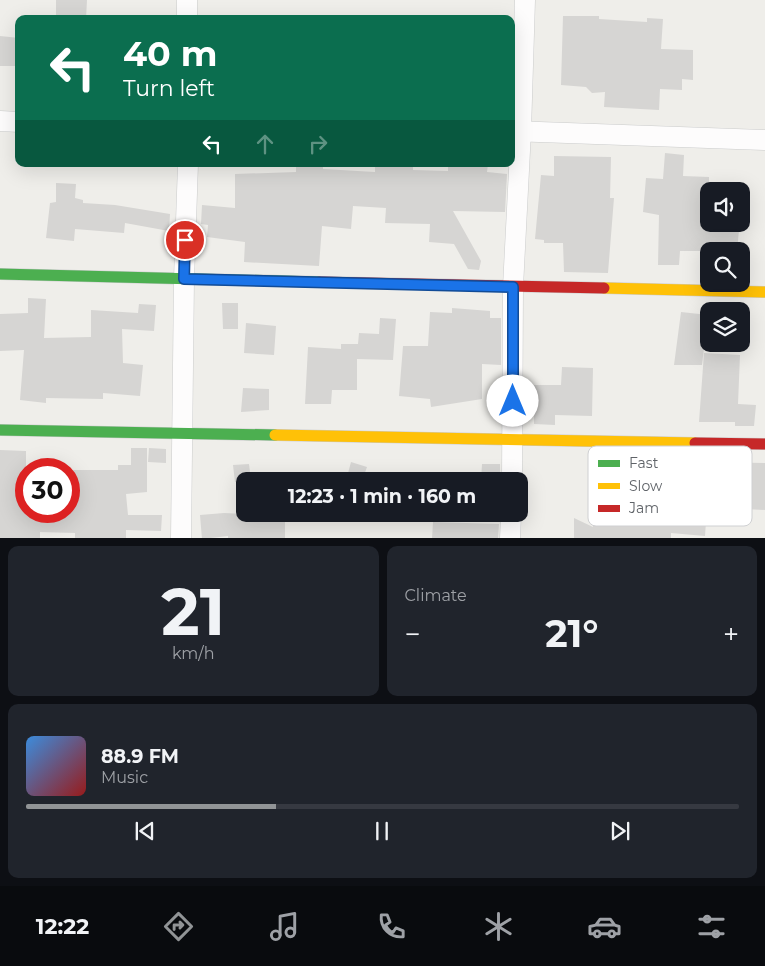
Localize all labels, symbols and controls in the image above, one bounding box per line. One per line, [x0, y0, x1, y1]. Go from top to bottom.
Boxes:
text: 40 m [123, 32, 218, 75]
icon: left [40, 35, 105, 100]
text: Turn left [123, 75, 215, 102]
icon: left [198, 130, 226, 158]
icon: ahead [251, 130, 279, 158]
icon: right [304, 130, 332, 158]
map controls [700, 182, 750, 352]
button: sound [700, 182, 750, 232]
pin [164, 219, 206, 261]
icon: arrive [171, 226, 199, 254]
button: search [700, 242, 750, 292]
button: layers [700, 302, 750, 352]
position arrow [486, 374, 538, 426]
legend [588, 446, 752, 526]
text: Fast [629, 454, 659, 472]
speed limit sign: 30 [15, 458, 80, 523]
text: Slow [629, 477, 663, 495]
text: 12:23 · 1 min · 160 m [288, 485, 476, 508]
text: Jam [628, 499, 659, 517]
text: 21 [161, 572, 225, 651]
text: Climate [405, 586, 467, 605]
text: 21° [545, 610, 598, 657]
text: − [405, 617, 421, 651]
text: + [723, 617, 739, 651]
text: km/h [172, 644, 215, 663]
text: 88.9 FM [101, 745, 179, 768]
text: Music [101, 768, 148, 787]
icon: previous [131, 817, 159, 845]
icon: pause [368, 817, 396, 845]
icon: next [606, 817, 634, 845]
icon: directions [161, 909, 196, 944]
icon: music [267, 909, 302, 944]
icon: phone [374, 909, 409, 944]
icon: climate [481, 909, 516, 944]
icon: car [587, 909, 622, 944]
icon: filters [694, 909, 729, 944]
text: 12:22 [36, 913, 89, 940]

